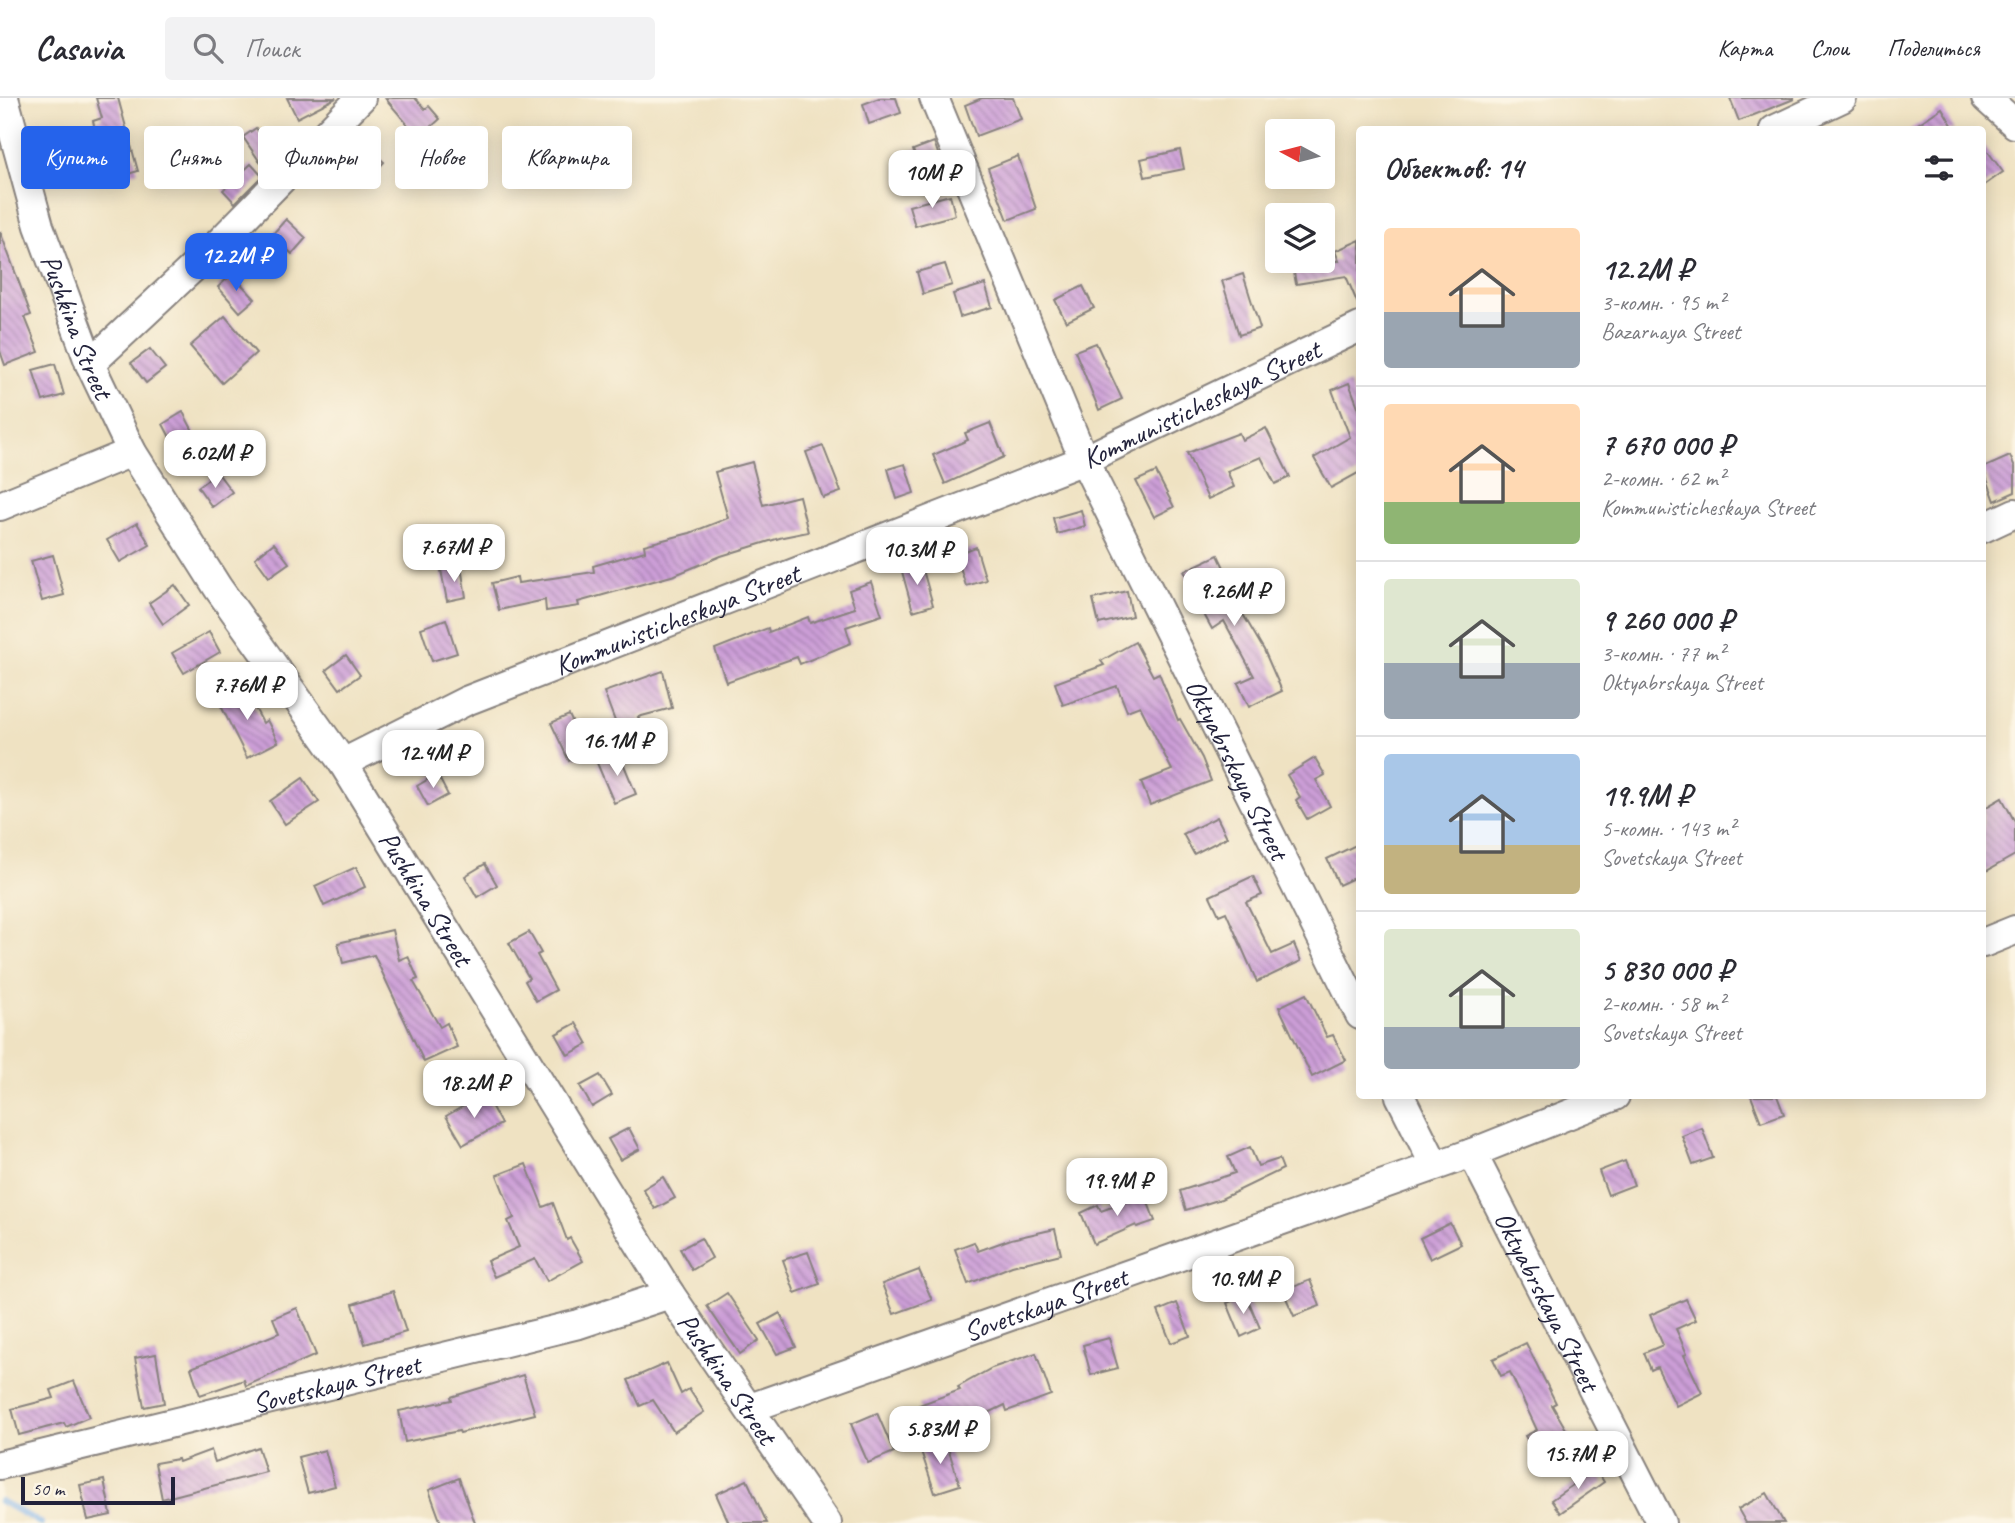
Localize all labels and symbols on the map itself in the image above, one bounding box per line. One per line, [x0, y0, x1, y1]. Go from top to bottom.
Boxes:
north arrow [1265, 119, 1335, 189]
pin: 10M ₽ [883, 150, 981, 210]
pin: 12.2M ₽ [171, 234, 301, 293]
street label: Pushkina Street [33, 249, 122, 406]
street label: Kommunisticheskaya Street [1076, 330, 1328, 476]
pin: 6.02M ₽ [150, 430, 280, 490]
pin: 7.67M ₽ [389, 524, 519, 584]
pin: 10.3M ₽ [852, 528, 982, 587]
street label: Kommunisticheskaya Street [549, 554, 807, 682]
pin: 9.26M ₽ [1169, 568, 1299, 628]
pin: 7.76M ₽ [182, 662, 312, 722]
street label: Oktyabrskaya Street [1178, 673, 1298, 868]
pin: 16.1M ₽ [552, 718, 682, 778]
pin: 12.4M ₽ [368, 730, 498, 790]
street label: Pushkina Street [372, 824, 482, 974]
pin: 18.2M ₽ [409, 1060, 539, 1120]
pin: 19.9M ₽ [1052, 1158, 1182, 1218]
street label: Oktyabrskaya Street [1487, 1205, 1609, 1399]
pin: 10.9M ₽ [1178, 1256, 1308, 1316]
street label: Sovetskaya Street [959, 1258, 1134, 1349]
street label: Pushkina Street [670, 1306, 787, 1453]
street label: Sovetskaya Street [249, 1345, 426, 1420]
pin: 5.83M ₽ [875, 1406, 1005, 1466]
pin: 15.7M ₽ [1513, 1432, 1643, 1491]
scale bar [21, 1474, 175, 1506]

